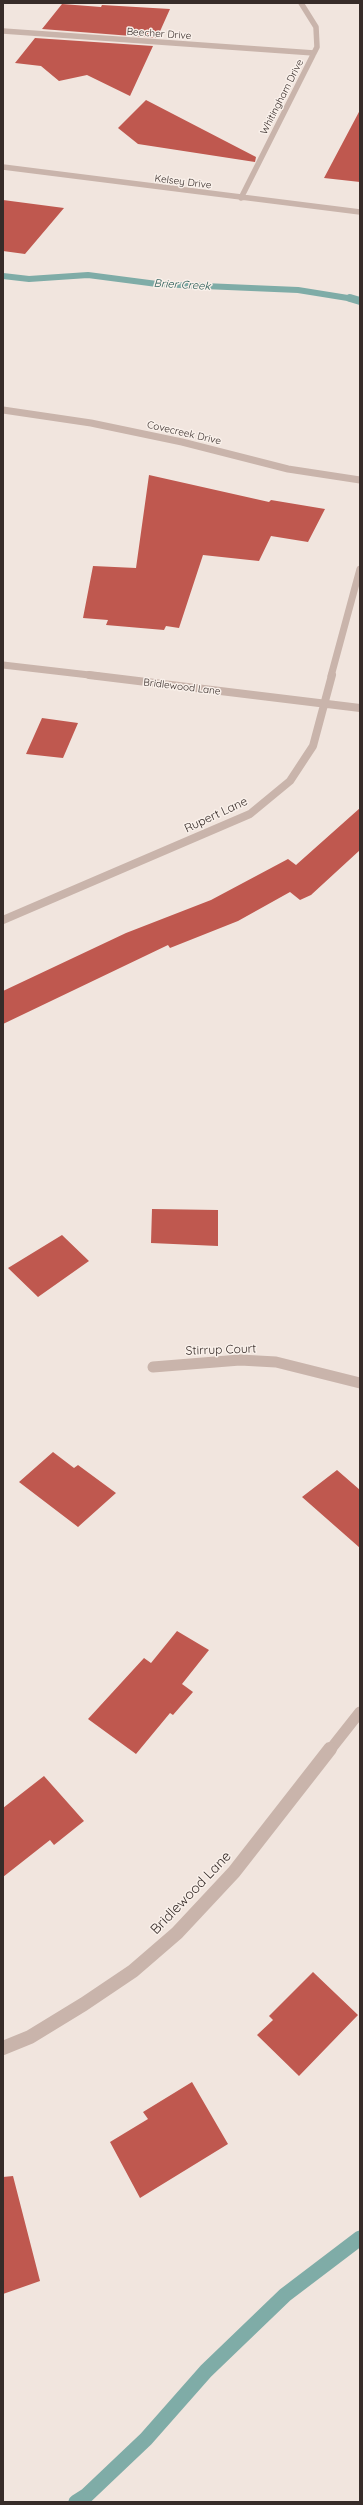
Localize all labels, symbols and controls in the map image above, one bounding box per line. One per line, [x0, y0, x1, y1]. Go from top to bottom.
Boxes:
street label: Beecher Drive [126, 26, 192, 42]
street label: Whitingham Drive [258, 57, 306, 137]
street label: Kelsey Drive [154, 173, 212, 191]
water label: Brier Creek [153, 277, 211, 293]
street label: Covecreek Drive [146, 419, 222, 447]
street label: Bridlewood Lane [143, 676, 221, 698]
street label: Rupert Lane [182, 794, 250, 836]
street label: Stirrup Court [185, 1342, 257, 1358]
street label: Bridlewood Lane [147, 1848, 235, 1938]

